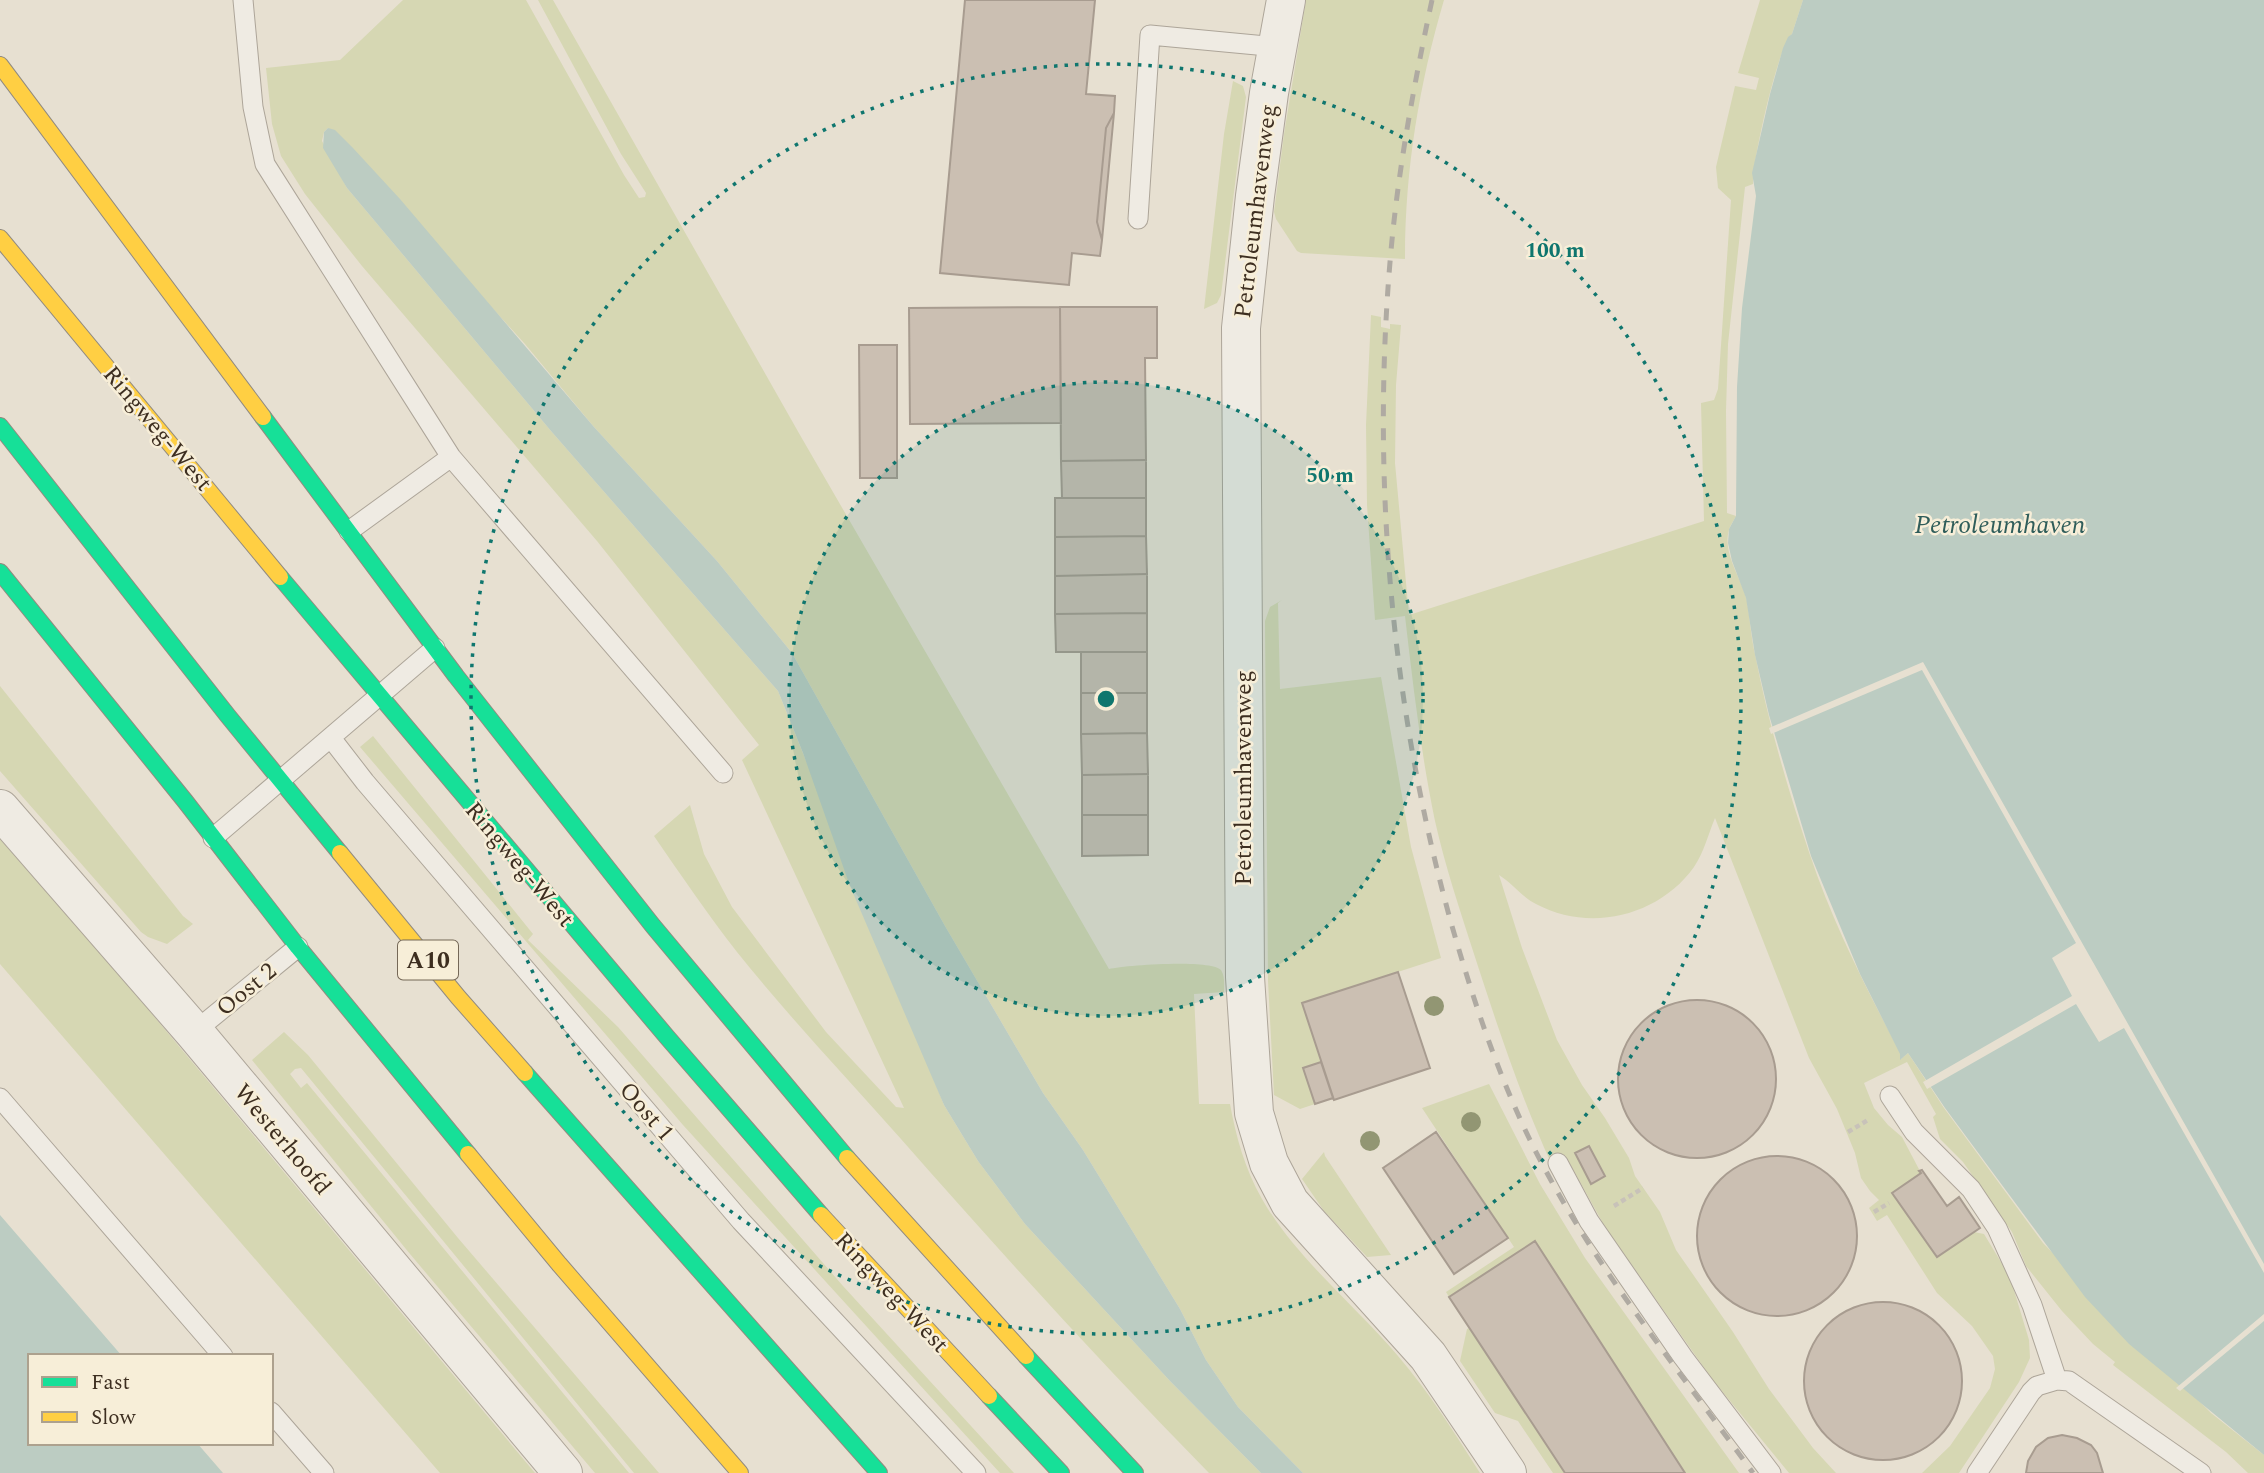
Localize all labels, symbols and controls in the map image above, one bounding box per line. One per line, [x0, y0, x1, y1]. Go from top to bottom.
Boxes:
street label: Petroleumhavenweg [1225, 102, 1287, 320]
text: 100 m [1525, 235, 1585, 267]
street label: Ringweg-West [94, 358, 221, 499]
text: 50 m [1306, 460, 1354, 492]
water label: Petroleumhaven [1915, 505, 2086, 545]
street label: Petroleumhavenweg [1226, 670, 1262, 886]
centre of rings [1094, 687, 1118, 711]
street label: Ringweg-West [456, 794, 583, 935]
road number: A10 [398, 940, 458, 979]
street label: Oost 2 [209, 954, 285, 1025]
street label: Oost 1 [610, 1074, 682, 1149]
street label: Westerhoofd [225, 1076, 340, 1203]
street label: Ringweg-West [825, 1224, 957, 1362]
legend [28, 1354, 273, 1445]
text: Fast [91, 1367, 130, 1399]
text: Slow [91, 1402, 137, 1434]

